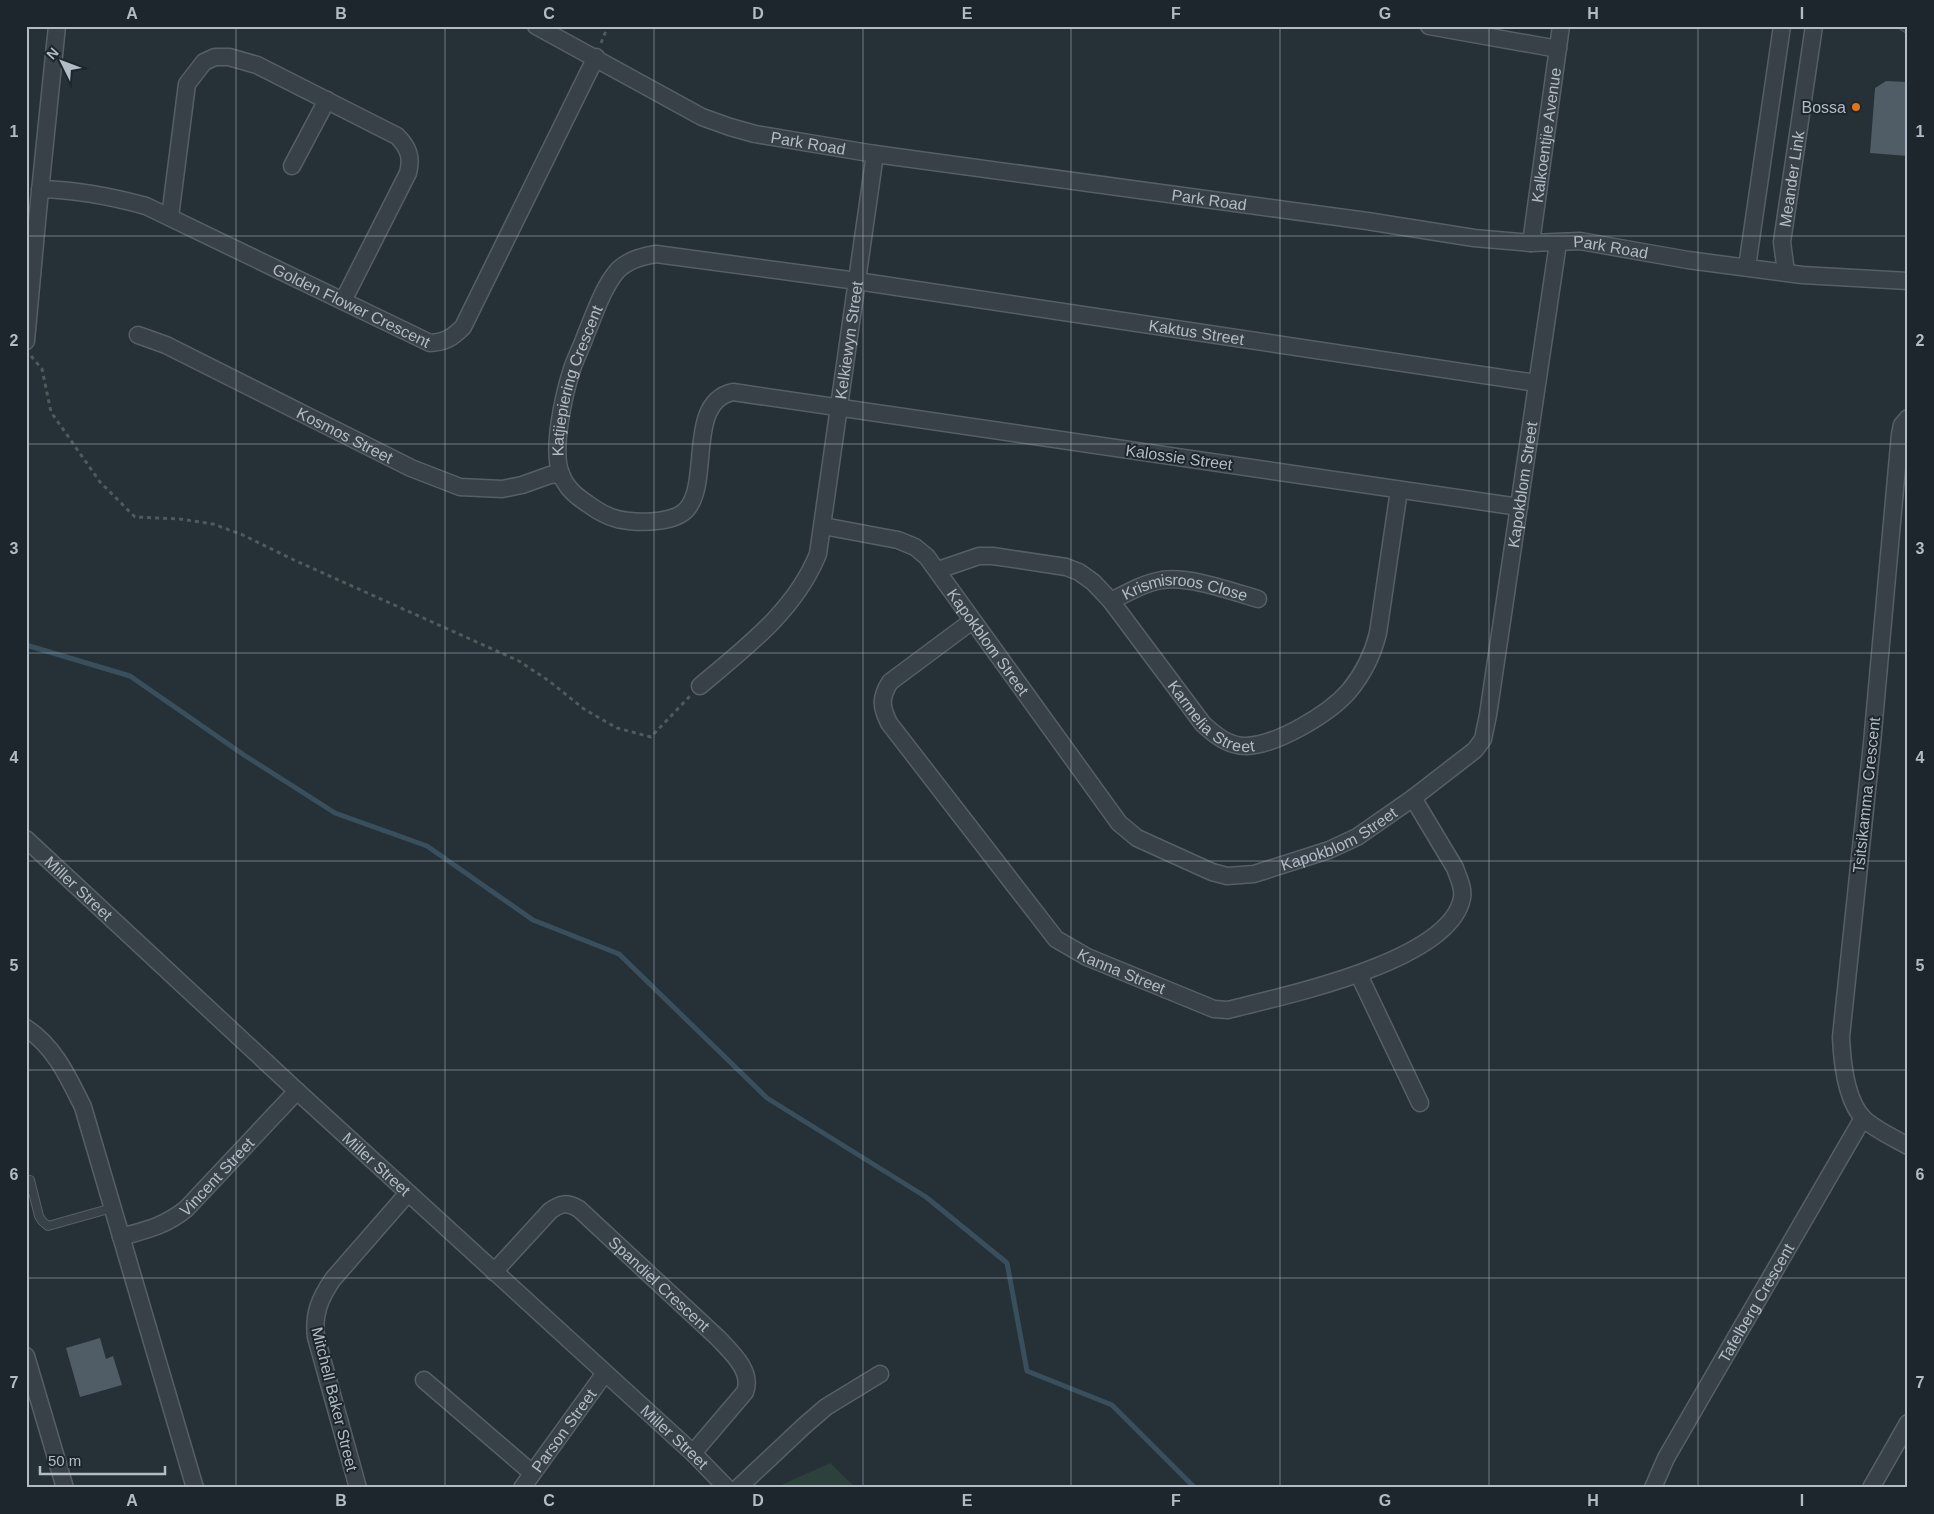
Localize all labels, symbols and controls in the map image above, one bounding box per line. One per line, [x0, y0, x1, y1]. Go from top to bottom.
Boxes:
text: A [126, 5, 138, 22]
text: B [335, 5, 347, 22]
text: C [543, 5, 555, 22]
text: D [752, 5, 764, 22]
text: E [962, 5, 973, 22]
text: F [1171, 5, 1181, 22]
text: G [1379, 5, 1391, 22]
text: H [1587, 5, 1599, 22]
text: I [1800, 5, 1804, 22]
north arrow [38, 38, 88, 88]
text: N [43, 44, 62, 62]
street label: Kalkoentjie Avenue [1529, 67, 1564, 204]
place label: Bossa [1802, 99, 1846, 116]
marker: Bossa [1850, 101, 1862, 113]
text: 1 [10, 123, 19, 140]
text: 1 [1916, 123, 1925, 140]
street label: Park Road [769, 129, 847, 158]
street label: Meander Link [1776, 129, 1807, 228]
street label: Park Road [1171, 186, 1248, 214]
street label: Park Road [1573, 233, 1649, 262]
street label: Golden Flower Crescent [270, 261, 433, 351]
street label: Kelkiewyn Street [832, 279, 866, 400]
street label: Katjiepiering Crescent [549, 303, 606, 456]
street label: Kaktus Street [1148, 317, 1246, 348]
text: 2 [10, 332, 19, 349]
text: 2 [1916, 332, 1925, 349]
street label: Kosmos Street [294, 404, 396, 467]
street label: Kapokblom Street [1505, 420, 1540, 549]
street label: Kalossie Street [1124, 442, 1234, 473]
text: 3 [10, 540, 19, 557]
text: 3 [1916, 540, 1925, 557]
street label: Krismisroos Close [1119, 571, 1250, 604]
street label: Kapokblom Street [944, 586, 1032, 699]
street label: Karmelia Street [1165, 677, 1256, 755]
street label: Tsitsikamma Crescent [1850, 716, 1883, 874]
text: 4 [10, 749, 19, 766]
text: 4 [1916, 749, 1925, 766]
street label: Kapokblom Street [1279, 804, 1401, 874]
street label: Miller Street [41, 853, 116, 924]
street label: Kanna Street [1074, 945, 1168, 997]
text: 5 [10, 957, 19, 974]
text: 5 [1916, 957, 1925, 974]
street label: Miller Street [339, 1129, 414, 1200]
street label: Vincent Street [177, 1134, 258, 1219]
text: 6 [10, 1166, 19, 1183]
text: 6 [1916, 1166, 1925, 1183]
street label: Spandiel Crescent [605, 1233, 713, 1335]
street label: Tafelberg Crescent [1715, 1240, 1798, 1366]
street label: Mitchell Baker Street [308, 1325, 361, 1473]
text: 7 [10, 1374, 19, 1391]
text: 7 [1916, 1374, 1925, 1391]
street label: Parson Street [528, 1386, 600, 1475]
street label: Miller Street [637, 1402, 712, 1473]
scale bar [40, 1444, 165, 1476]
text: 50 m [48, 1452, 81, 1469]
text: A [126, 1492, 138, 1509]
text: B [335, 1492, 347, 1509]
text: C [543, 1492, 555, 1509]
text: D [752, 1492, 764, 1509]
text: E [962, 1492, 973, 1509]
text: F [1171, 1492, 1181, 1509]
text: G [1379, 1492, 1391, 1509]
text: H [1587, 1492, 1599, 1509]
text: I [1800, 1492, 1804, 1509]

